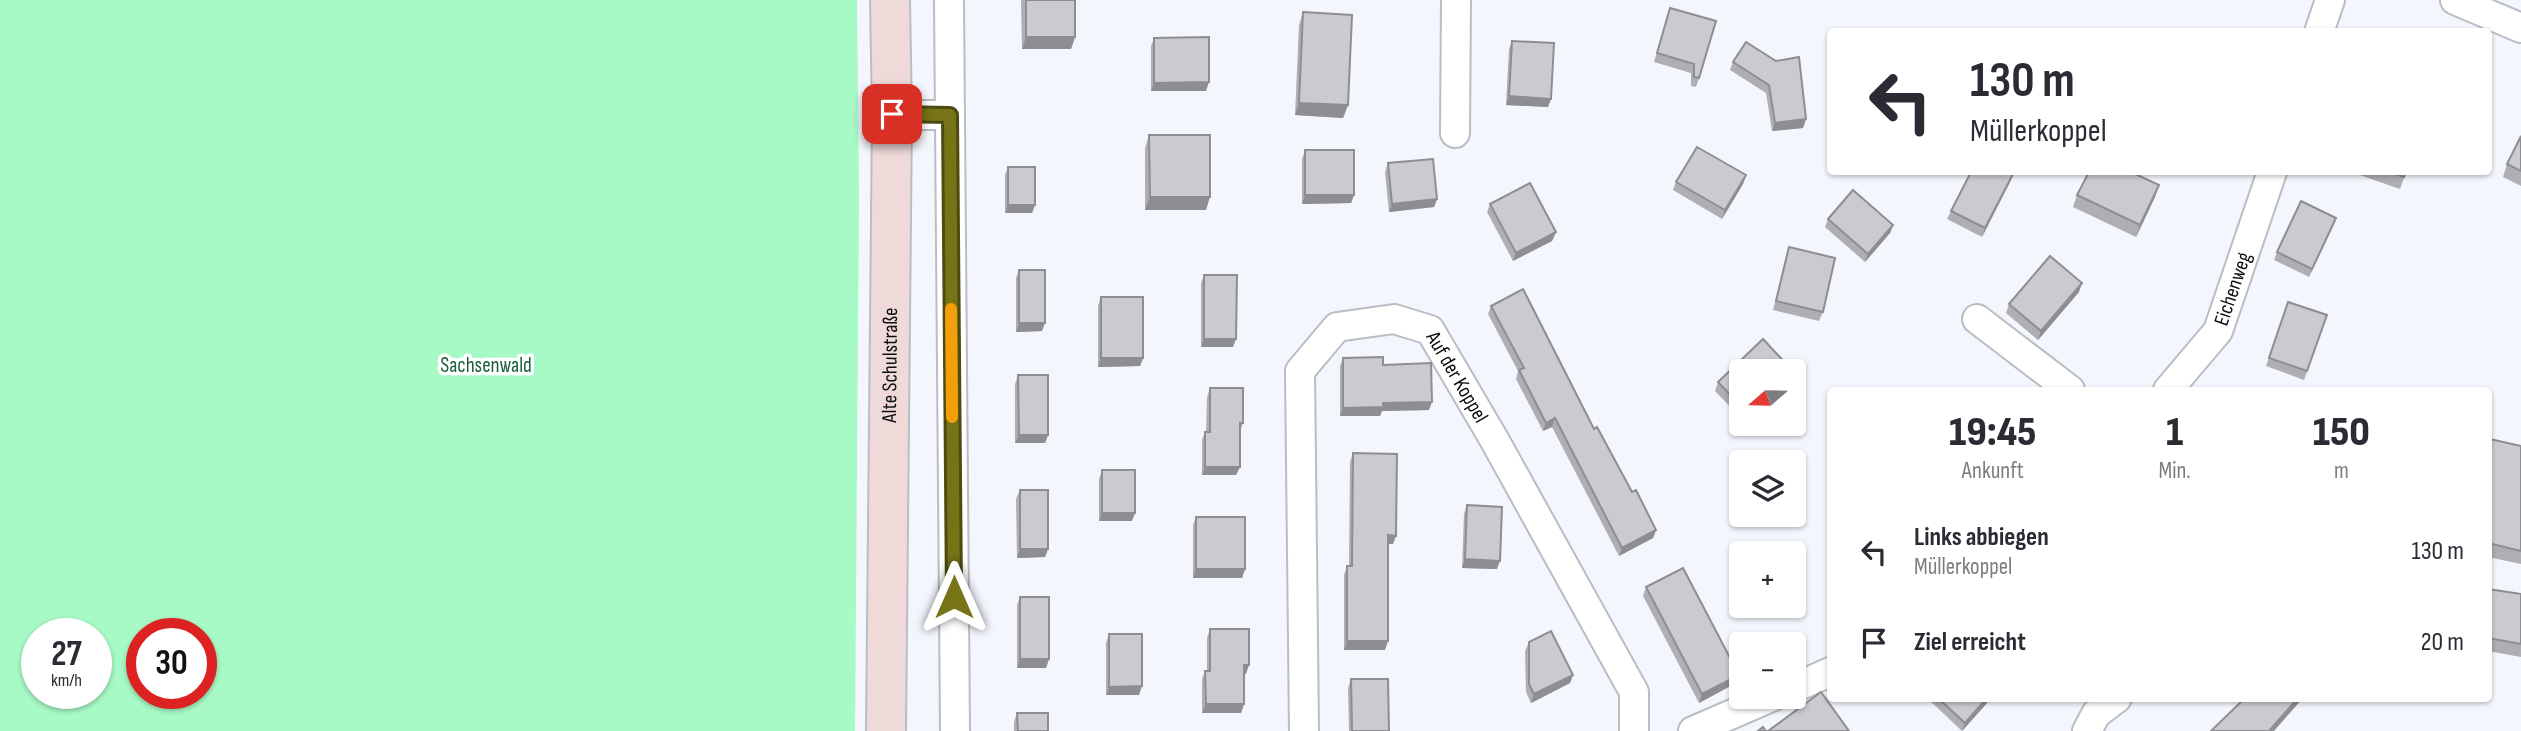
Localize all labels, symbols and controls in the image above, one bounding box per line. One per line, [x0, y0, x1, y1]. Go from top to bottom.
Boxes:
text: 130 m [1970, 52, 2075, 111]
icon: left [1855, 56, 1946, 147]
pin [862, 84, 922, 144]
icon: arrive [873, 95, 911, 133]
text: Müllerkoppel [1970, 112, 2107, 151]
street label: Eichenweg [2208, 249, 2256, 329]
street label: Alte Schulstraße [876, 307, 903, 424]
street label: Auf der Koppel [1421, 326, 1494, 427]
park label: Sachsenwald [440, 353, 532, 378]
north arrow [1729, 359, 1806, 436]
map controls [1729, 359, 1806, 709]
text: 19:45 [1949, 407, 2036, 458]
text: 1 [2166, 407, 2183, 458]
text: 150 [2313, 407, 2370, 458]
button: layers [1729, 450, 1806, 527]
text: Ankunft [1962, 457, 2024, 485]
text: Min. [2159, 457, 2191, 485]
text: m [2334, 457, 2349, 485]
text: Links abbiegen [1914, 522, 2049, 553]
icon: left [1855, 533, 1893, 571]
text: 130 m [2412, 536, 2464, 567]
button: + [1729, 541, 1806, 618]
text: Müllerkoppel [1914, 553, 2012, 581]
position arrow [917, 560, 991, 634]
speed limit sign: 30 [126, 618, 217, 709]
icon: arrive [1855, 624, 1893, 662]
text: Ziel erreicht [1914, 627, 2026, 658]
text: 20 m [2421, 627, 2464, 658]
button: − [1729, 632, 1806, 709]
text: 27 [51, 633, 82, 676]
text: km/h [51, 670, 82, 691]

